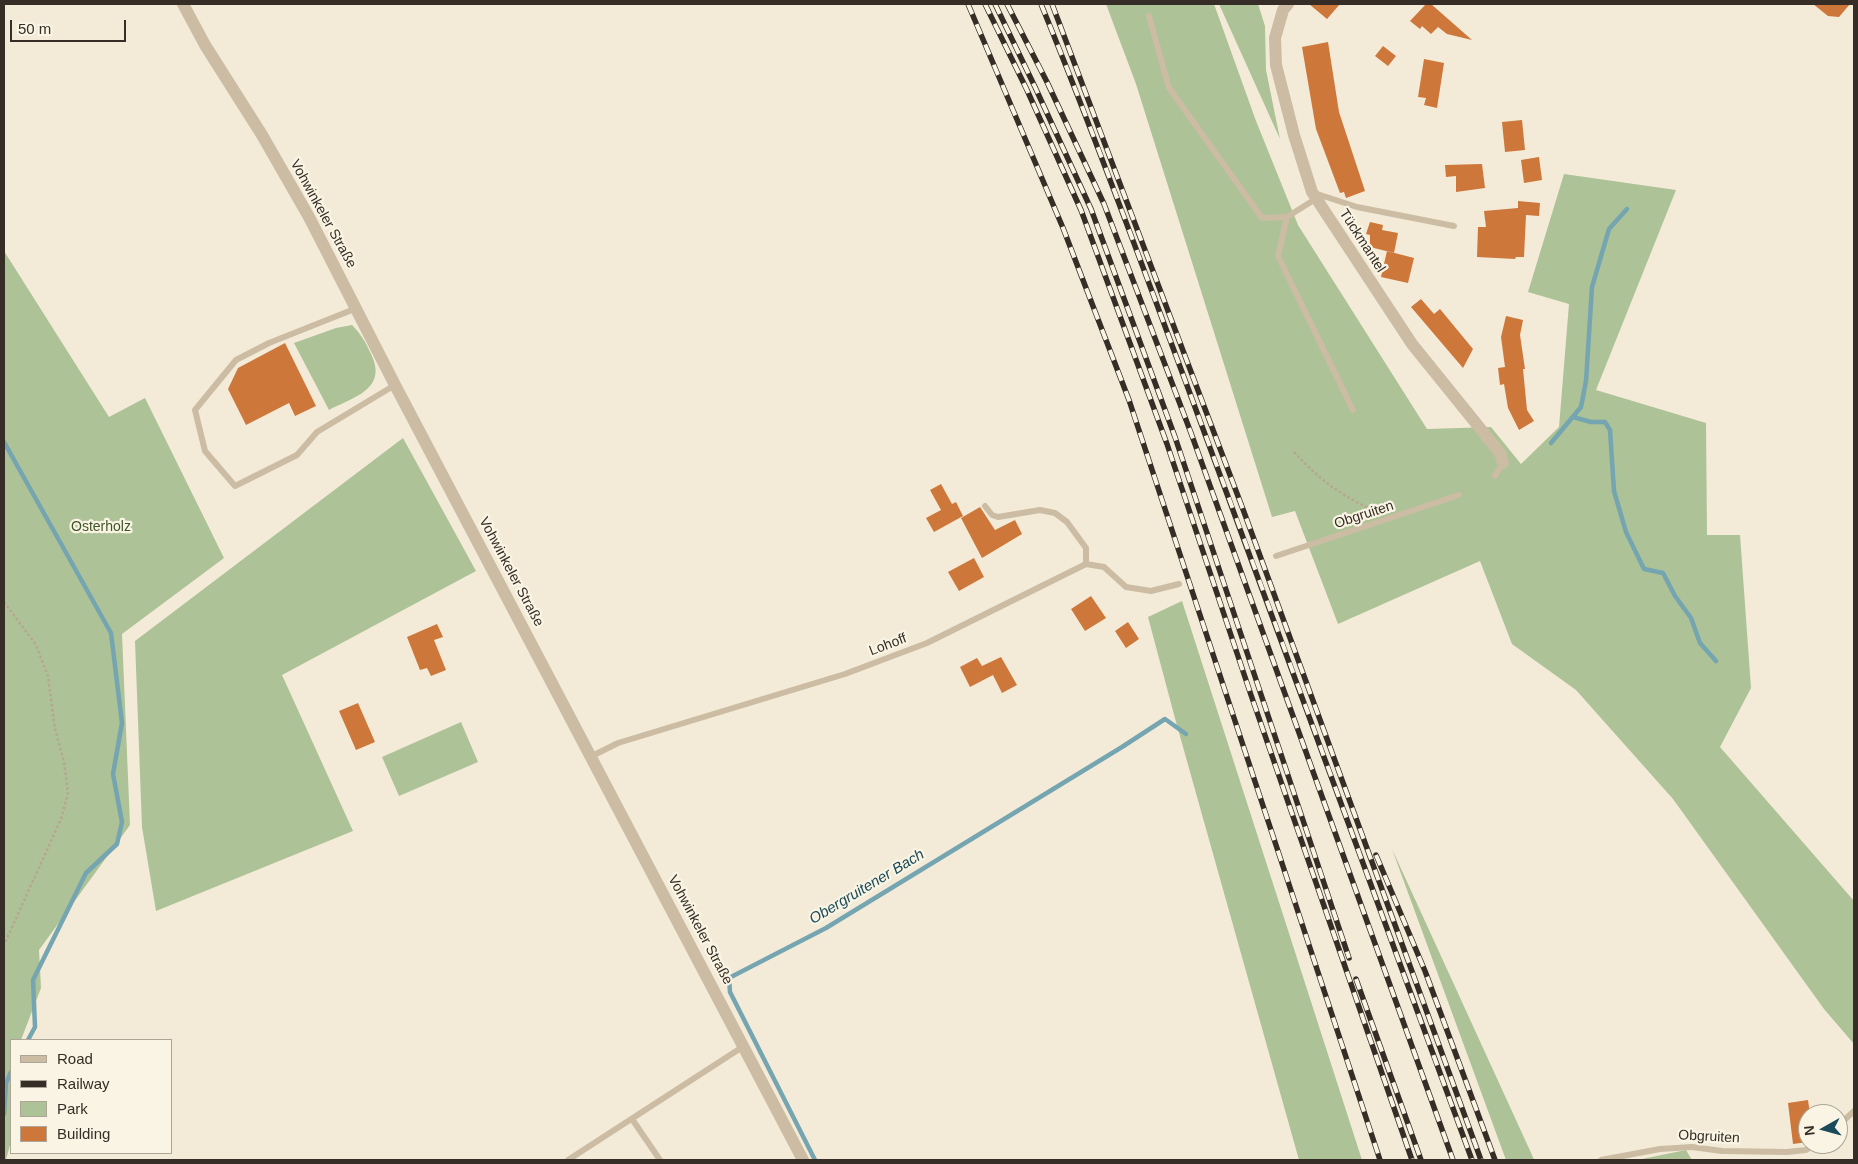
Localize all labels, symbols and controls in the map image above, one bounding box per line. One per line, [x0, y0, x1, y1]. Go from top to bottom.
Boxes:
scale bar [12, 10, 129, 42]
text: 50 m [18, 20, 51, 37]
street label: Vohwinkeler Straße [286, 157, 360, 271]
street label: Tückmantel [1335, 206, 1389, 276]
street label: Obgruiten [1332, 498, 1396, 532]
street label: Vohwinkeler Straße [475, 514, 547, 630]
park label: Osterholz [71, 519, 131, 535]
street label: Lohoff [867, 630, 909, 660]
water label: Obergruitener Bach [806, 846, 928, 928]
street label: Vohwinkeler Straße [664, 872, 736, 988]
legend [10, 1039, 172, 1154]
text: Road [57, 1050, 93, 1067]
text: Railway [57, 1075, 110, 1092]
text: Park [57, 1100, 88, 1117]
north arrow [1798, 1104, 1848, 1154]
text: Building [57, 1125, 110, 1142]
text: N [1801, 1125, 1818, 1137]
street label: Obgruiten [1678, 1127, 1740, 1147]

